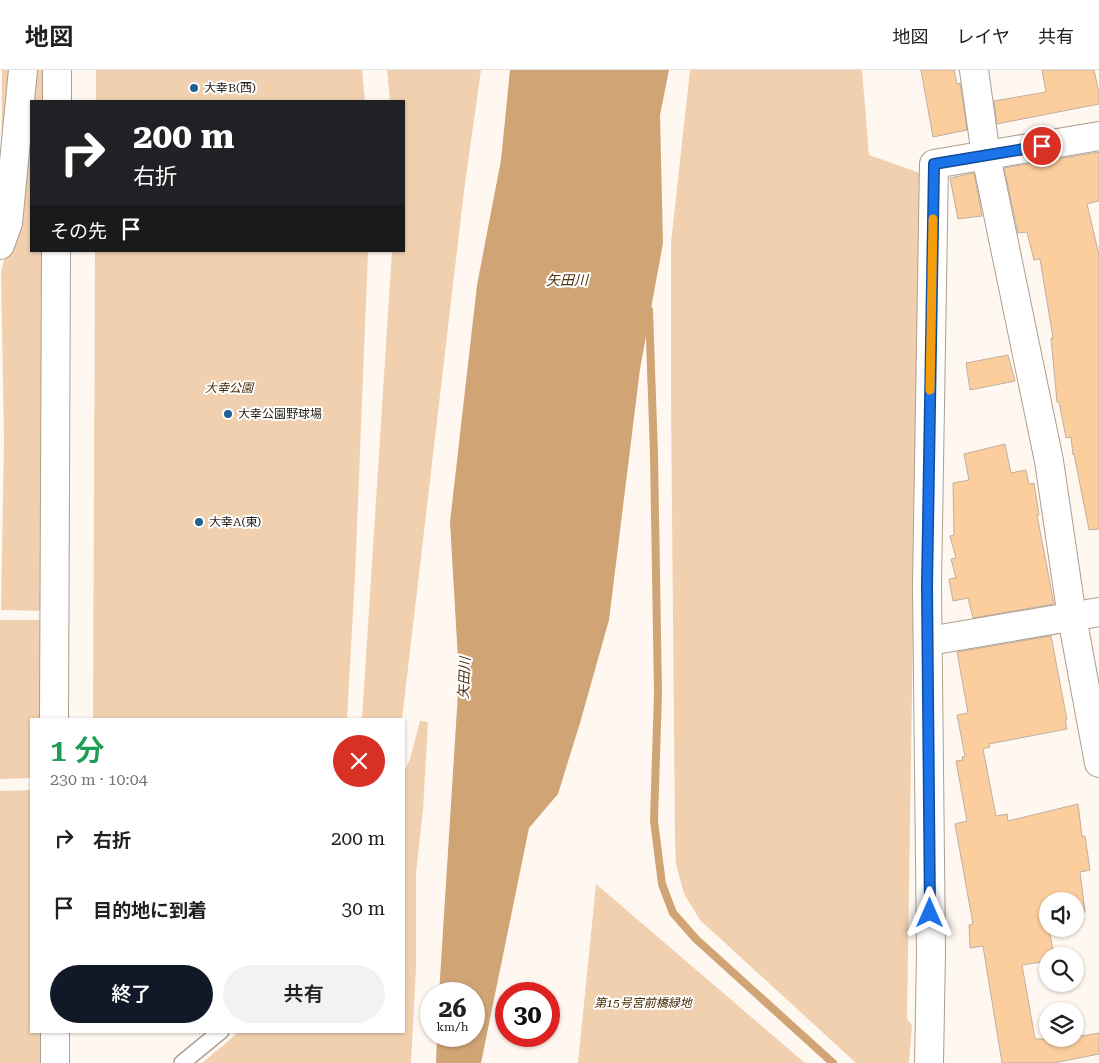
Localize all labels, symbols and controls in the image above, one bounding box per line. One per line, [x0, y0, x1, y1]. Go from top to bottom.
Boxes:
text: 地図 [25, 23, 73, 51]
text: 地図 [893, 26, 929, 47]
text: レイヤ [957, 26, 1010, 47]
text: 共有 [1038, 26, 1074, 47]
place label: 大幸B(西) [204, 81, 256, 95]
marker: 大幸B(西) [188, 82, 200, 94]
text: 200 m [133, 116, 234, 157]
icon: right [50, 120, 115, 185]
pin [1021, 125, 1063, 167]
icon: arrive [1028, 132, 1056, 160]
text: 右折 [133, 164, 177, 189]
icon: arrive [117, 215, 145, 243]
text: その先 [50, 220, 107, 243]
water label: 矢田川 [546, 272, 590, 288]
park label: 大幸公園 [205, 381, 255, 395]
place label: 大幸公園野球場 [238, 407, 322, 421]
marker: 大幸公園野球場 [222, 408, 234, 420]
place label: 大幸A(東) [209, 515, 261, 529]
marker: 大幸A(東) [193, 516, 205, 528]
water label: 矢田川 [455, 655, 473, 699]
text: 1 分 [50, 733, 104, 768]
button: close [333, 735, 385, 787]
text: 230 m · 10:04 [50, 770, 148, 789]
icon: right [50, 824, 78, 852]
text: 200 m [331, 827, 385, 850]
text: 右折 [93, 829, 131, 852]
position arrow [903, 886, 955, 938]
map controls [1039, 892, 1084, 1047]
button: sound [1039, 892, 1084, 937]
icon: arrive [50, 894, 78, 922]
text: 30 m [342, 897, 385, 920]
text: 目的地に到着 [93, 899, 207, 922]
button: search [1039, 947, 1084, 992]
button: 終了 [50, 965, 213, 1023]
button: 共有 [223, 965, 385, 1023]
speed limit sign: 30 [495, 982, 560, 1047]
text: 26 [438, 994, 467, 1023]
park label: 第15号宮前橋緑地 [594, 996, 694, 1010]
button: layers [1039, 1002, 1084, 1047]
text: km/h [436, 1020, 469, 1034]

